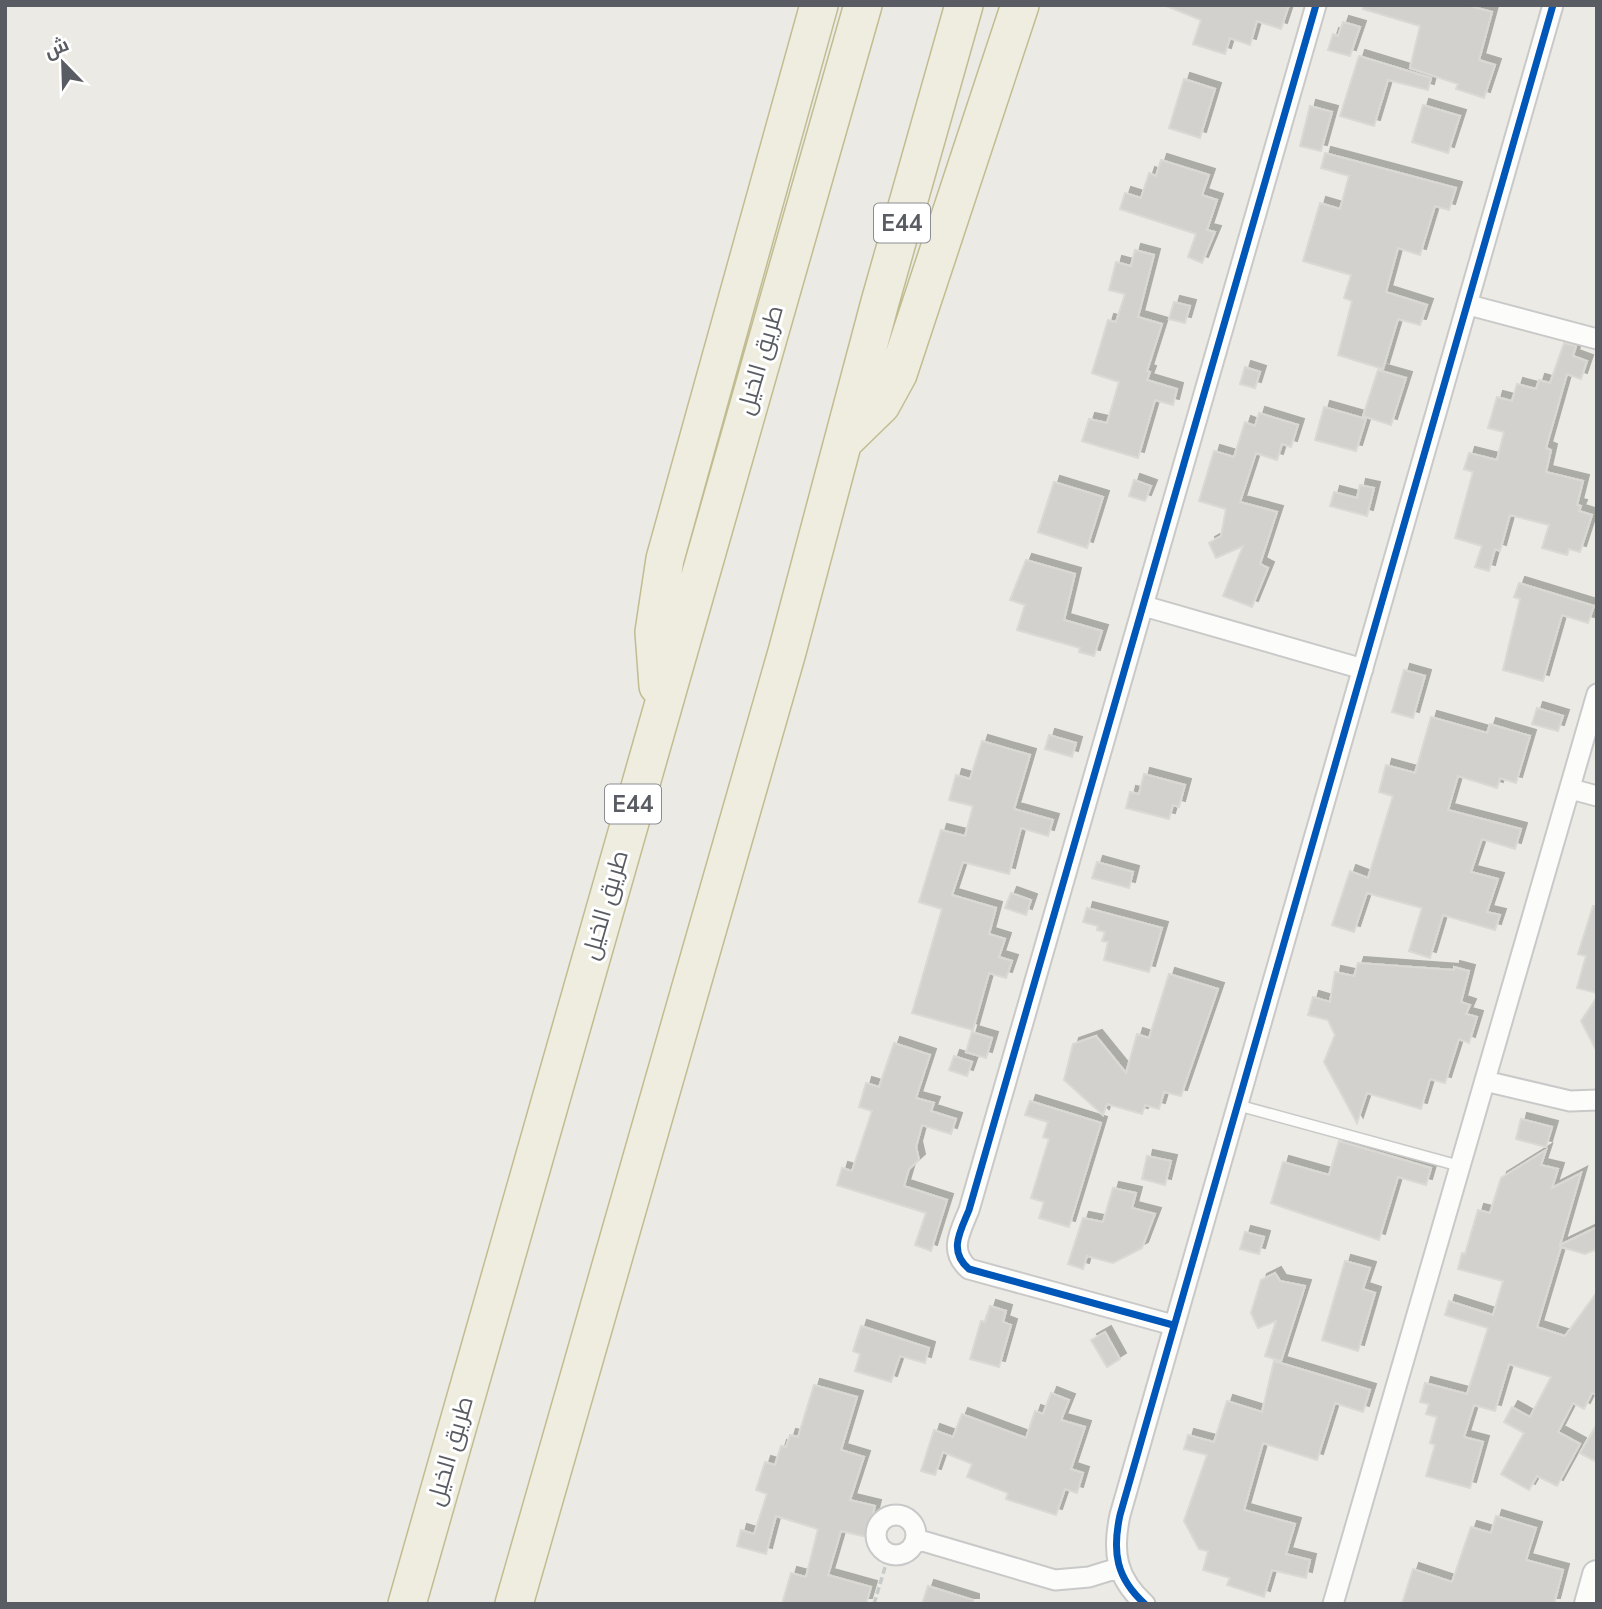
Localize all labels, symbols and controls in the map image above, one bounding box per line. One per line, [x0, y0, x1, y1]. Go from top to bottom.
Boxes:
north arrow [28, 28, 98, 98]
text: ش [40, 32, 73, 65]
road number: E44 [874, 204, 930, 243]
street label: طريق الخيل [729, 302, 791, 418]
road number: E44 [605, 784, 661, 824]
street label: طريق الخيل [574, 847, 636, 963]
street label: طريق الخيل [419, 1393, 481, 1509]

